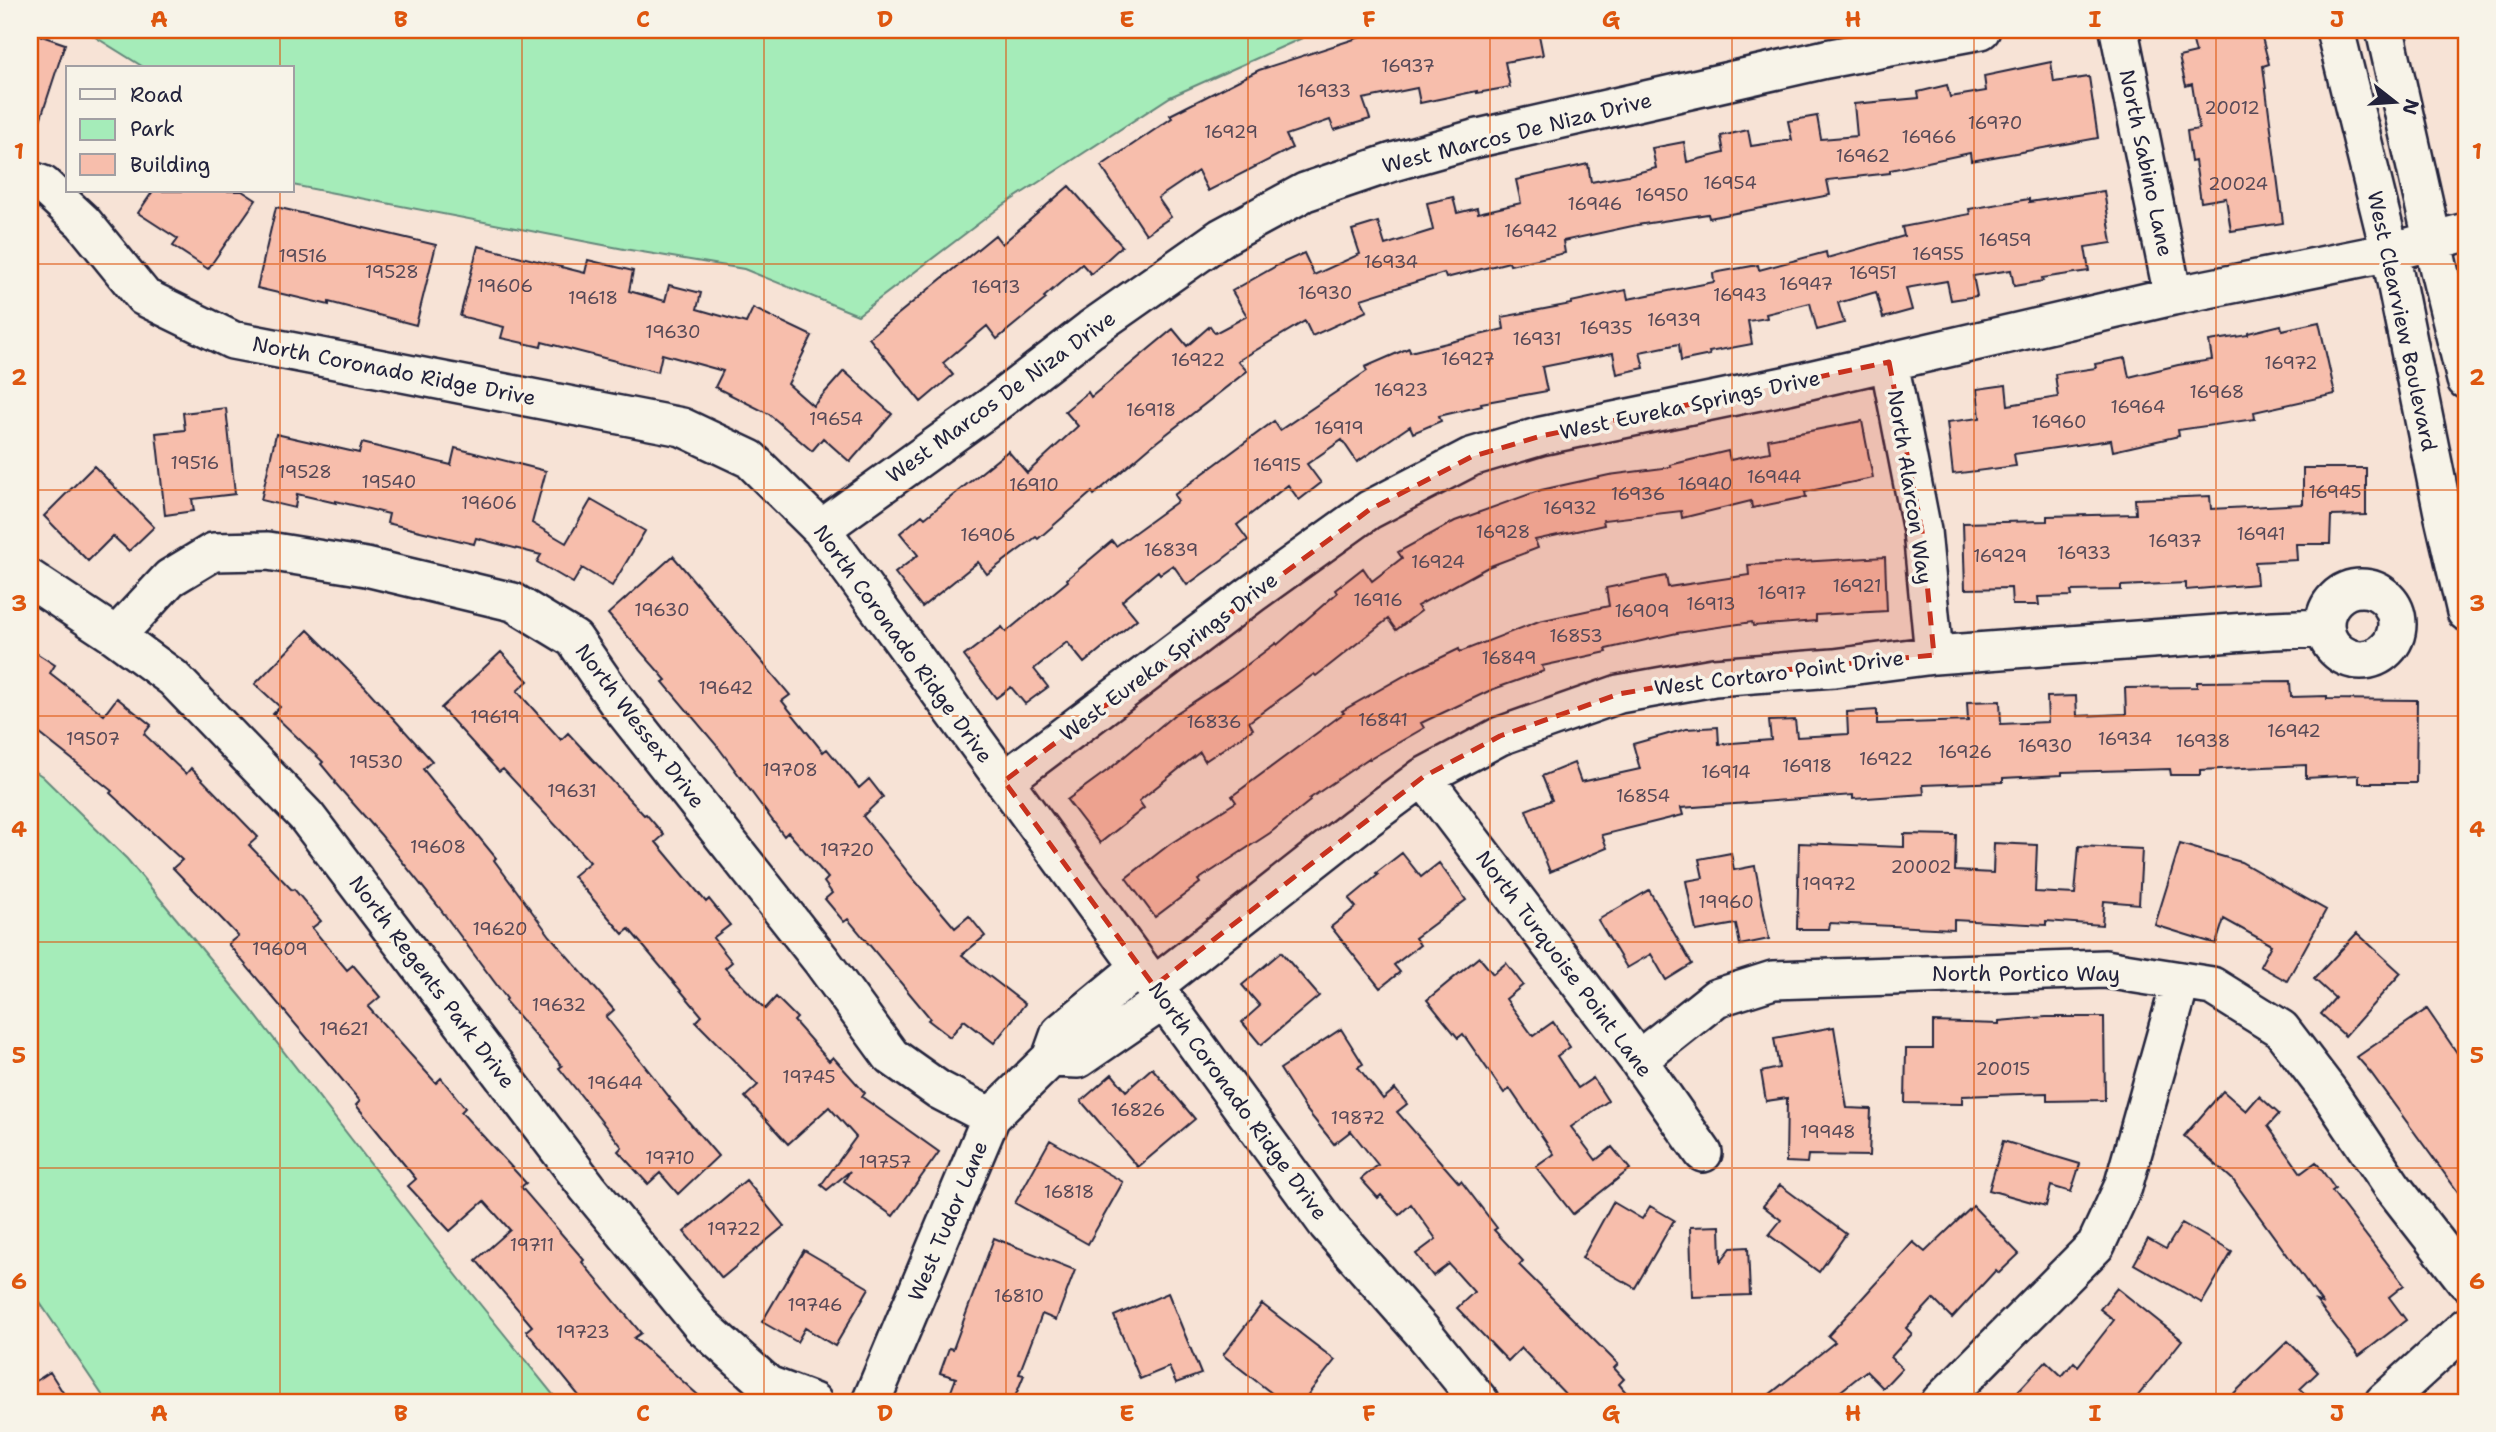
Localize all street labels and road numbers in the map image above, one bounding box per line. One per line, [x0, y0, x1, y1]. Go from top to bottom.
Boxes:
street label: North Sabino Lane [2113, 67, 2179, 259]
street label: West Marcos De Niza Drive [1379, 86, 1655, 180]
street label: West Clearview Boulevard [2361, 188, 2443, 454]
street label: West Marcos De Niza Drive [881, 304, 1121, 490]
street label: North Coronado Ridge Drive [250, 330, 538, 412]
street label: West Eureka Springs Drive [1557, 364, 1823, 446]
street label: North Alarcon Way [1881, 388, 1939, 586]
street label: North Coronado Ridge Drive [807, 519, 999, 769]
street label: West Eureka Springs Drive [1054, 566, 1284, 748]
street label: North Wessex Drive [569, 638, 711, 814]
street label: West Cortaro Point Drive [1652, 644, 1906, 702]
street label: North Turquoise Point Lane [1469, 845, 1659, 1083]
street label: North Regents Park Drive [343, 870, 521, 1094]
street label: North Portico Way [1932, 960, 2120, 988]
street label: North Coronado Ridge Drive [1142, 976, 1334, 1226]
street label: West Tudor Lane [902, 1137, 994, 1305]

